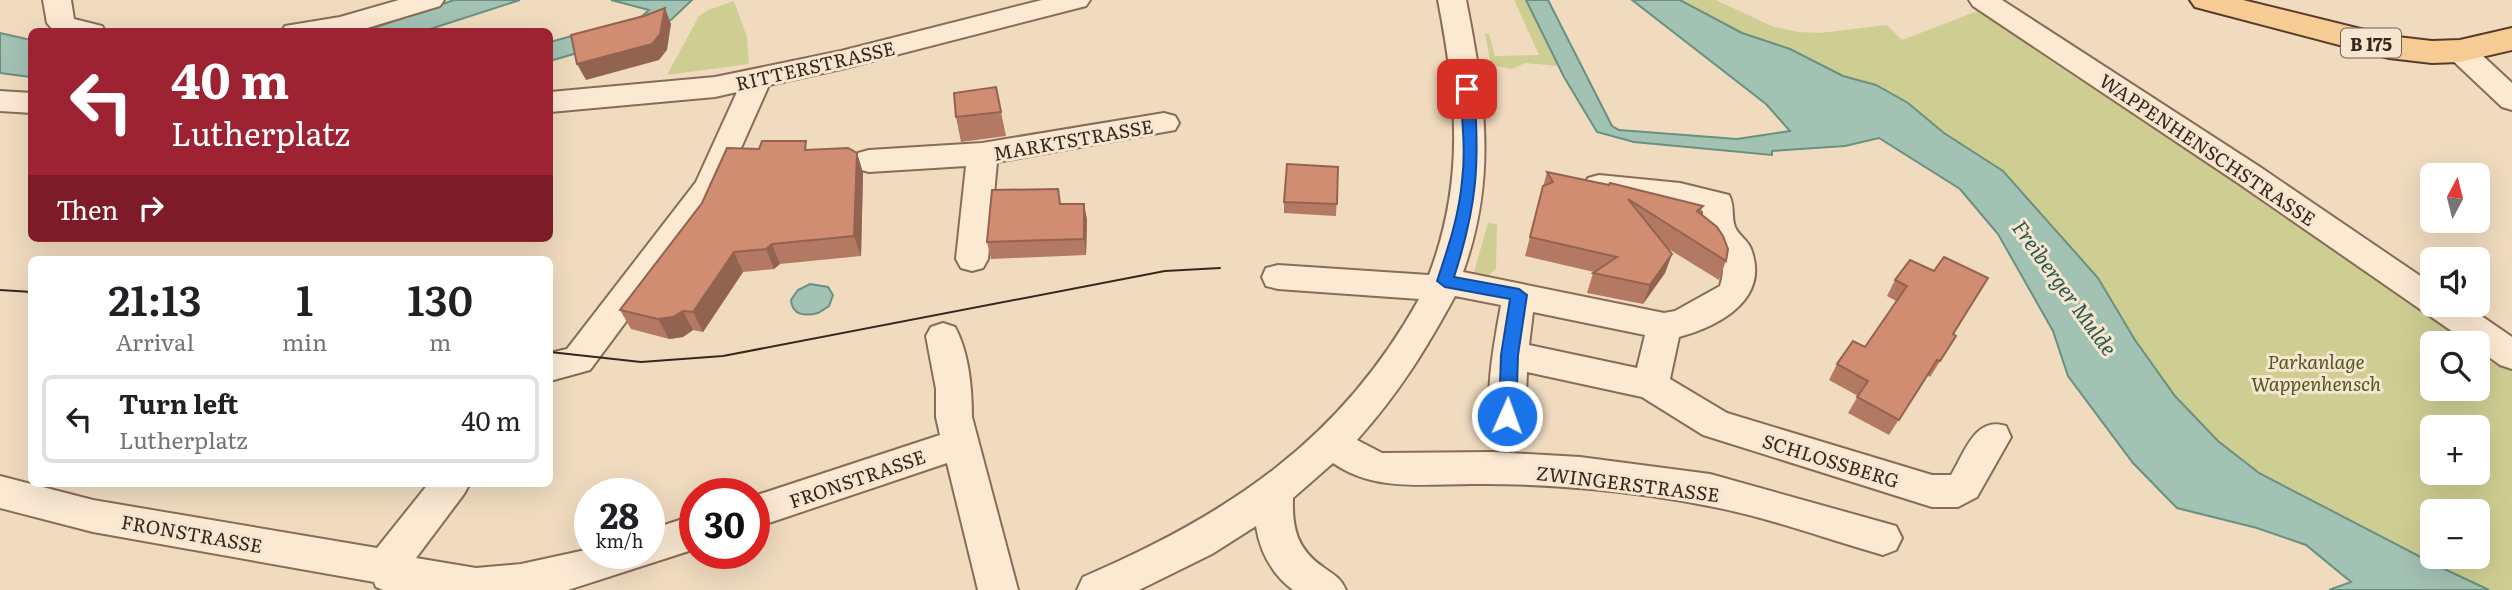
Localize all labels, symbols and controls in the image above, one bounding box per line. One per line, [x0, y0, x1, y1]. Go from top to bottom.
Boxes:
road number: B 175 [2341, 28, 2401, 58]
street label: RITTERSTRASSE [733, 33, 897, 97]
text: 40 m [171, 41, 289, 114]
icon: left [56, 56, 147, 147]
pin [1437, 59, 1497, 119]
street label: WAPPENHENSCHSTRASSE [2094, 66, 2322, 232]
icon: arrive [1448, 70, 1486, 108]
text: Lutherplatz [171, 108, 350, 156]
street label: MARKTSTRASSE [991, 111, 1155, 167]
north arrow [2420, 163, 2490, 233]
map controls [2420, 163, 2490, 569]
text: Then [56, 189, 118, 228]
icon: right [132, 189, 170, 227]
water label: Freiberger Mulde [2006, 213, 2126, 361]
button: sound [2420, 247, 2490, 317]
text: 21:13 [108, 267, 202, 329]
text: 1 [296, 267, 313, 329]
text: 130 [407, 267, 473, 329]
text: Arrival [116, 324, 194, 358]
text: min [282, 324, 327, 358]
text: m [429, 324, 451, 358]
button: search [2420, 331, 2490, 401]
park label: Parkanlage Wappenhensch [2251, 347, 2381, 397]
position arrow [1470, 379, 1544, 453]
text: Turn left [119, 383, 238, 422]
icon: left [60, 400, 98, 438]
text: 40 m [461, 400, 521, 439]
button: + [2420, 415, 2490, 485]
text: Lutherplatz [119, 422, 248, 456]
street label: SCHLOSSBERG [1759, 426, 1903, 494]
street label: FRONSTRASSE [785, 442, 929, 514]
street label: ZWINGERSTRASSE [1535, 458, 1721, 508]
speed limit sign: 30 [679, 478, 770, 569]
text: 28 [600, 488, 639, 540]
button: − [2420, 499, 2490, 569]
street label: FRONSTRASSE [119, 507, 265, 559]
text: km/h [596, 527, 643, 554]

